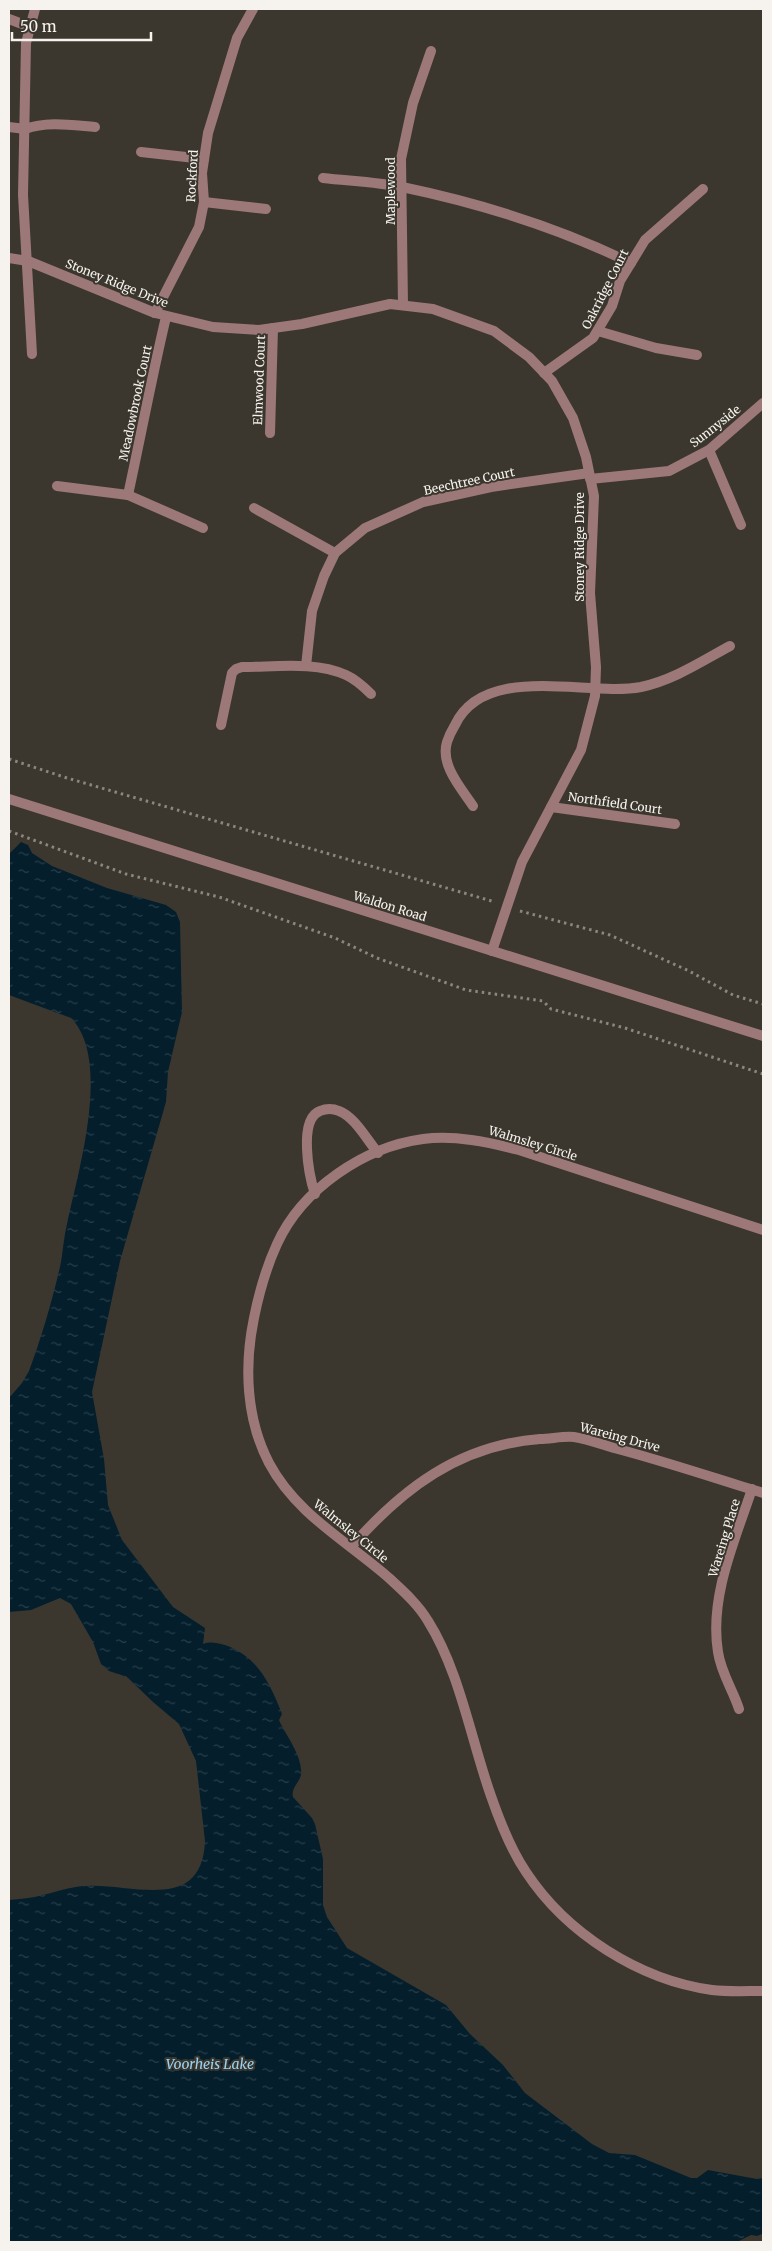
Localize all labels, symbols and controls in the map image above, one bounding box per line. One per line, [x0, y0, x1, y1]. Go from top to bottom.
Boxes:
scale bar [12, 10, 151, 42]
text: 50 m [20, 17, 57, 36]
street label: Rockford [183, 149, 201, 203]
street label: Maplewood [383, 157, 398, 225]
street label: Oakridge Court [578, 246, 632, 332]
street label: Stoney Ridge Drive [63, 256, 171, 310]
street label: Elmwood Court [250, 334, 268, 425]
street label: Meadowbrook Court [115, 343, 155, 462]
street label: Sunnyside [687, 402, 743, 450]
street label: Beechtree Court [422, 464, 516, 498]
street label: Stoney Ridge Drive [572, 492, 587, 602]
street label: Northfield Court [567, 789, 663, 817]
street label: Waldon Road [351, 887, 428, 924]
street label: Walmsley Circle [486, 1122, 579, 1164]
street label: Wareing Drive [577, 1419, 662, 1455]
street label: Walmsley Circle [310, 1496, 391, 1566]
street label: Wareing Place [705, 1497, 743, 1580]
water label: Voorheis Lake [166, 2055, 254, 2073]

